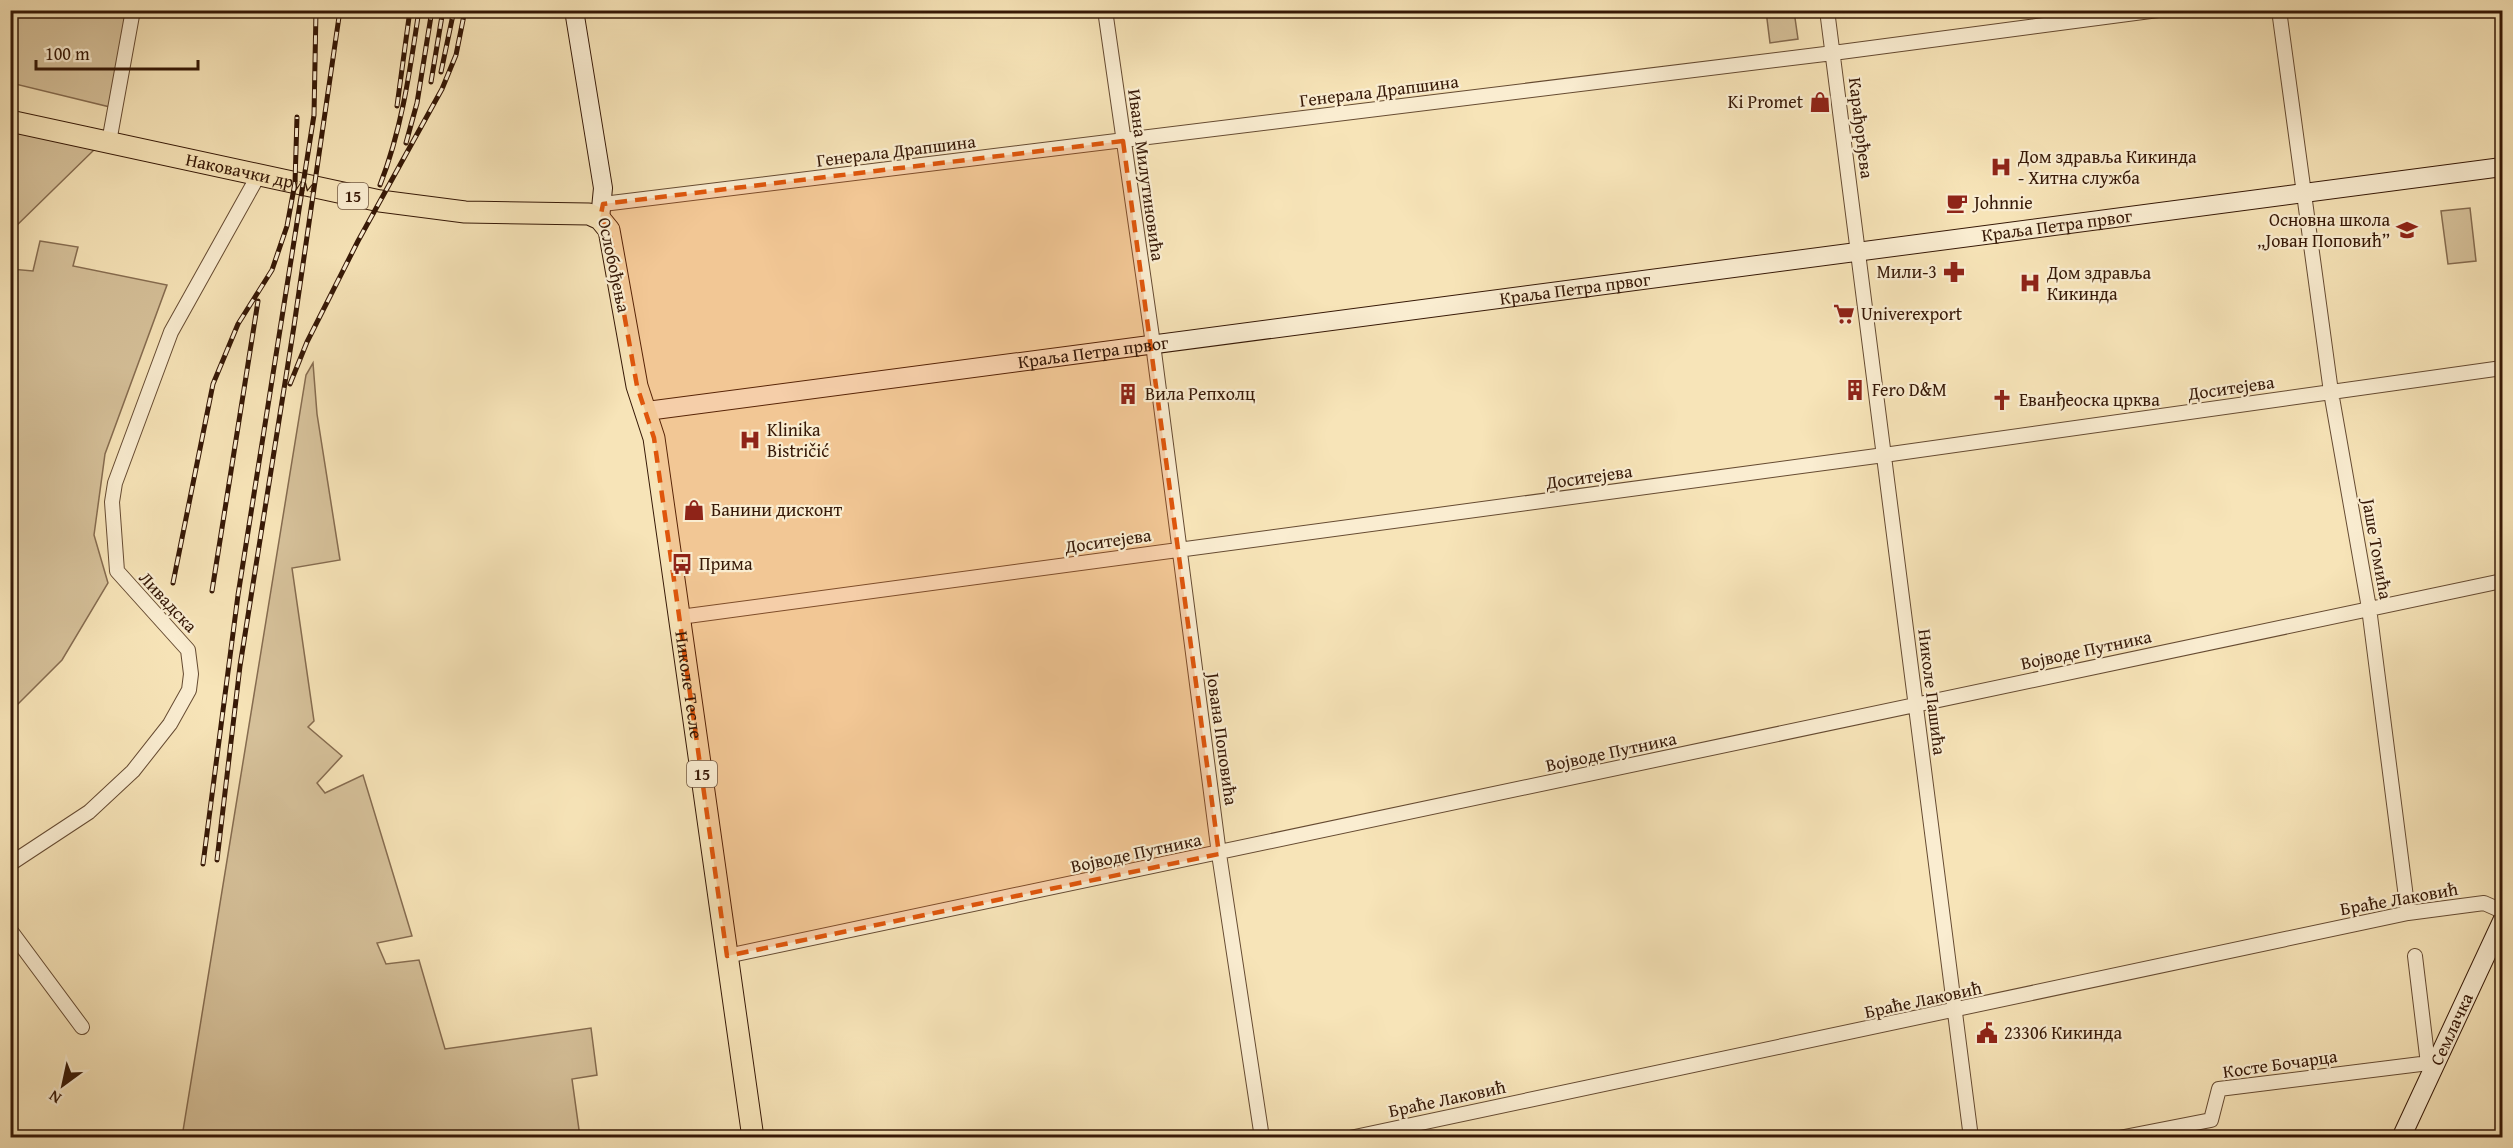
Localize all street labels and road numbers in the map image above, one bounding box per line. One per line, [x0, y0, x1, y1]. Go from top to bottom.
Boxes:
street label: Генерала Драпшина [1298, 67, 1460, 114]
street label: Карађорђева [1842, 76, 1881, 180]
street label: Ивана Милутиновића [1121, 87, 1172, 263]
street label: Генерала Драпшина [815, 127, 977, 174]
street label: Наковачки друм [183, 145, 318, 200]
road number: 15 [338, 183, 368, 209]
street label: Краља Петра првог [1980, 202, 2134, 248]
street label: Ослобођења [591, 215, 638, 315]
street label: Краља Петра првог [1498, 265, 1652, 312]
street label: Краља Петра првог [1016, 328, 1170, 375]
street label: Доситејева [2185, 368, 2276, 407]
street label: Доситејева [1543, 457, 1634, 496]
street label: Јаше Томића [2355, 494, 2400, 602]
street label: Доситејева [1062, 521, 1153, 560]
street label: Ливадска [133, 565, 204, 639]
street label: Војводе Путника [2018, 622, 2154, 677]
street label: Николе Пашића [1911, 627, 1954, 757]
street label: Николе Тесле [668, 629, 710, 740]
street label: Јована Поповића [1200, 669, 1245, 807]
street label: Војводе Путника [1543, 724, 1679, 779]
road number: 15 [687, 761, 717, 787]
street label: Војводе Путника [1068, 825, 1204, 880]
street label: Браће Лаковић [2338, 875, 2460, 922]
street label: Браће Лаковић [1862, 974, 1984, 1025]
street label: Семлачка [2423, 988, 2480, 1070]
street label: Косте Бочарца [2221, 1042, 2339, 1085]
street label: Браће Лаковић [1386, 1073, 1508, 1124]

